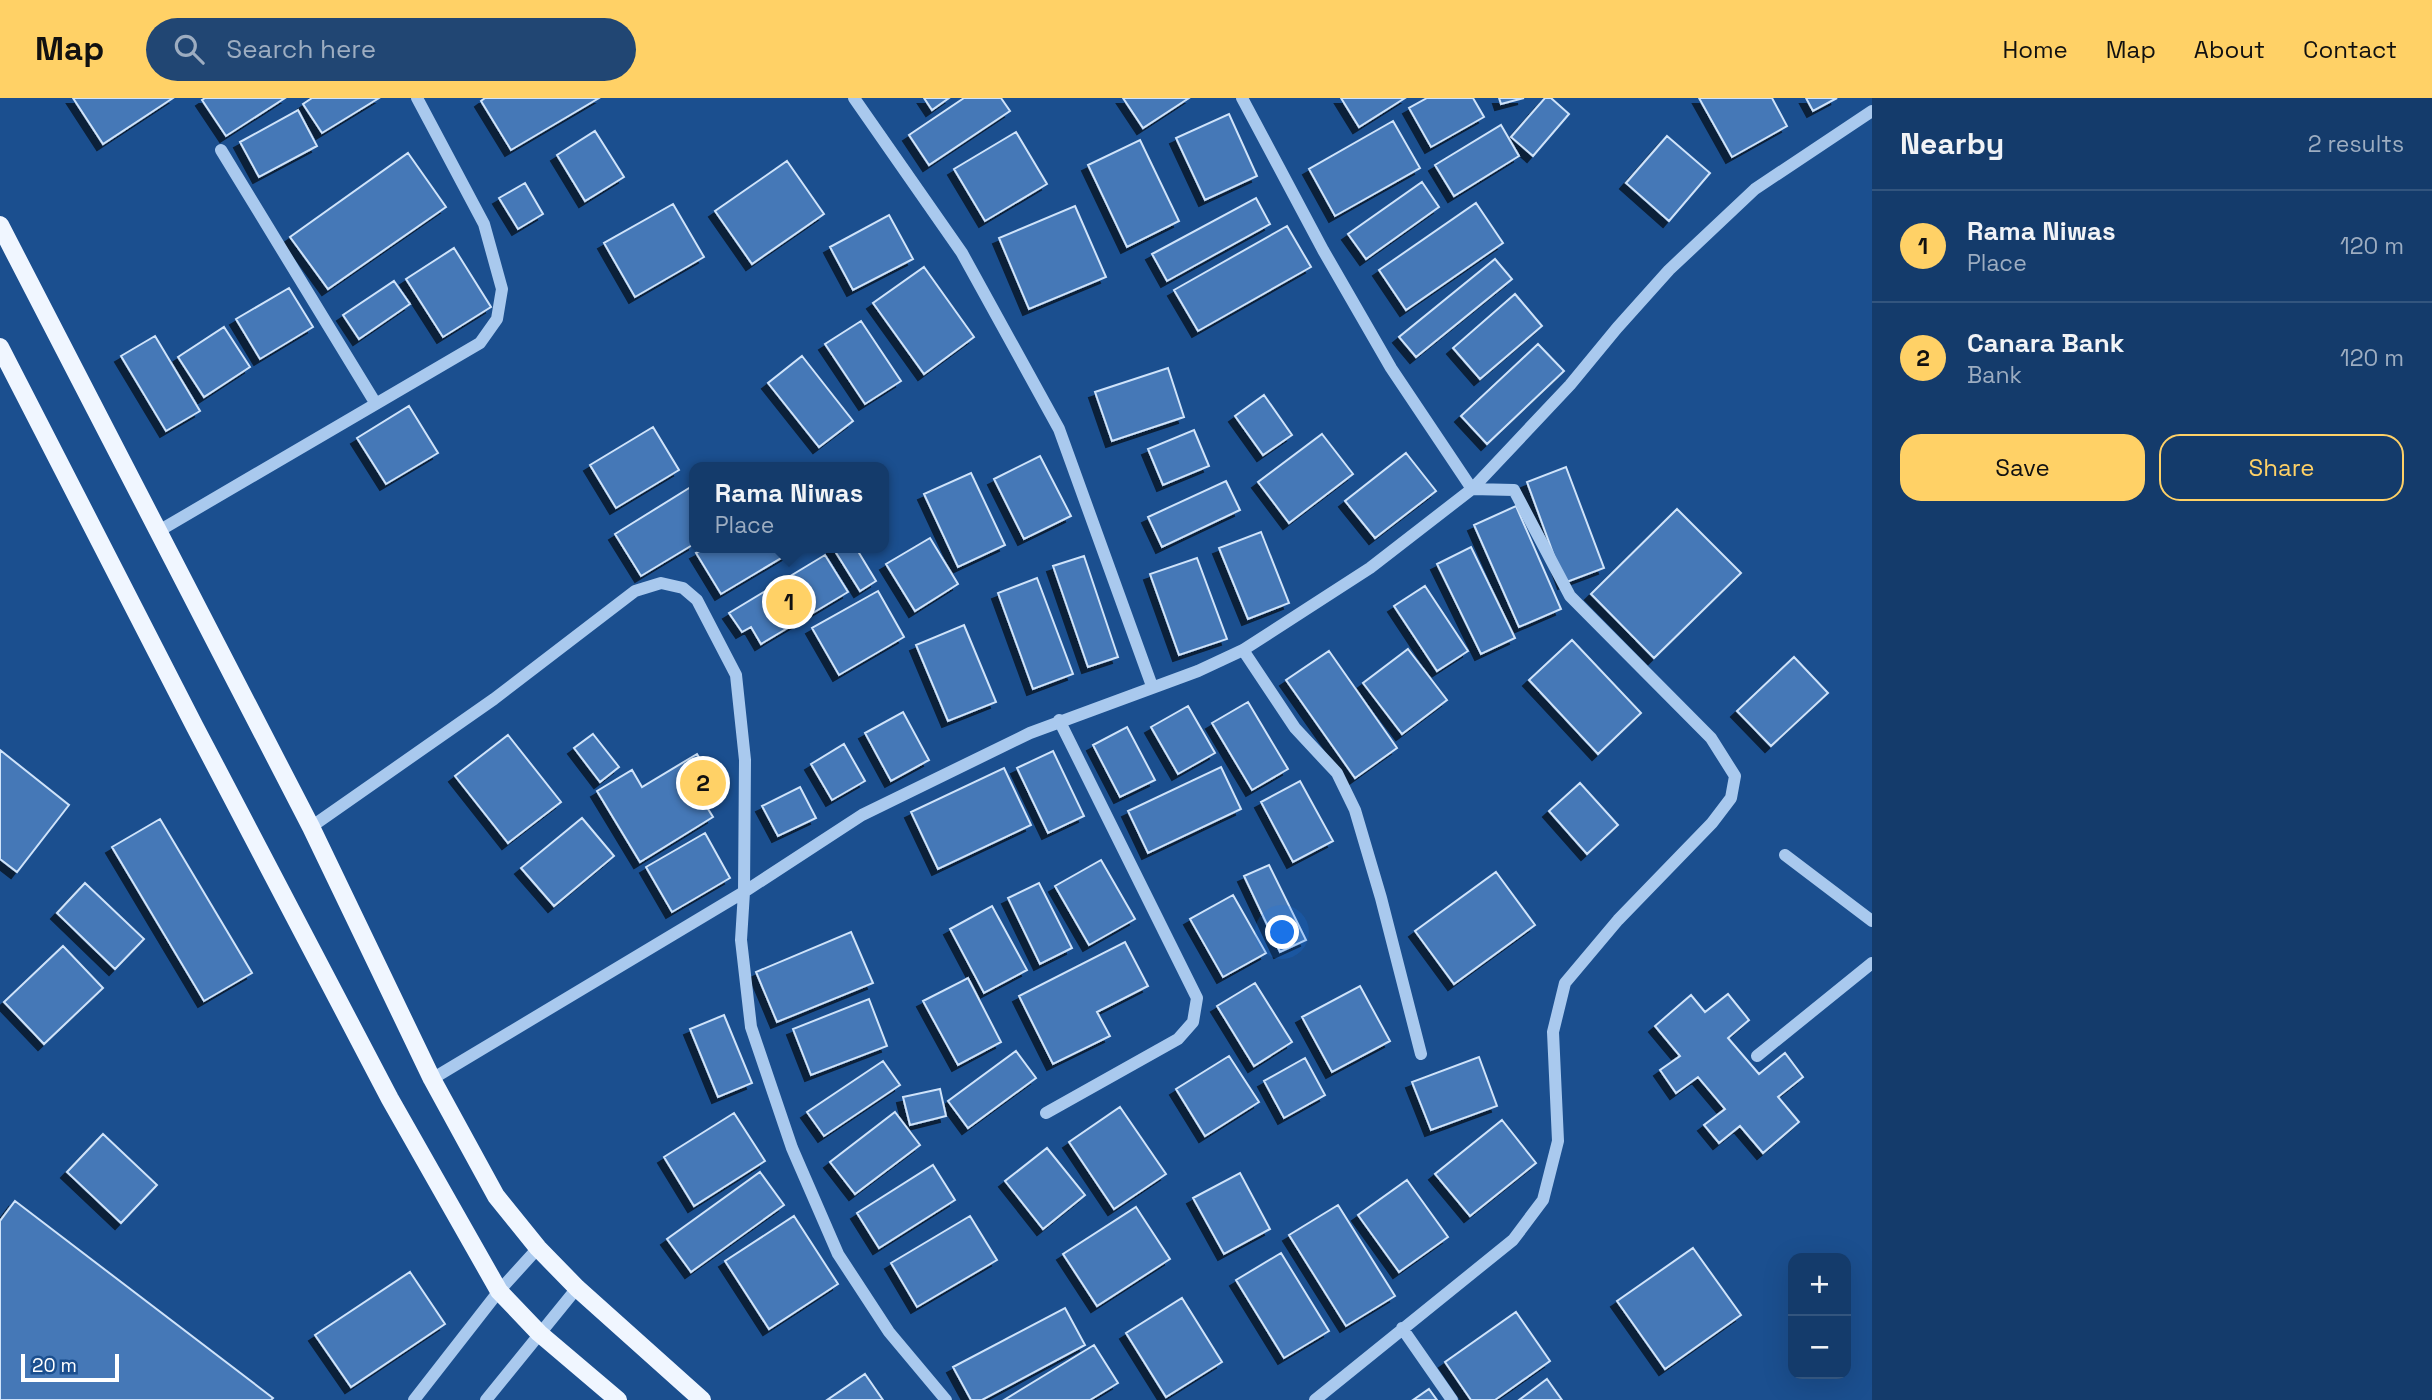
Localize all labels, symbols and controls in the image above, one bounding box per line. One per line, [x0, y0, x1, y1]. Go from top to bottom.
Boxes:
search box [146, 18, 636, 81]
text: Map [35, 28, 104, 70]
icon: search [170, 30, 208, 68]
text: Search here [226, 32, 376, 66]
text: Home [2002, 34, 2068, 65]
text: Map [2106, 34, 2156, 65]
text: About [2194, 34, 2265, 65]
text: Contact [2303, 34, 2397, 65]
text: Nearby [1900, 124, 2004, 163]
text: 2 results [2308, 129, 2404, 159]
text: Rama Niwas [1967, 214, 2116, 248]
text: 1 [1918, 231, 1928, 261]
text: 120 m [2340, 231, 2404, 261]
text: Place [1967, 248, 2027, 278]
text: Canara Bank [1967, 326, 2124, 360]
text: 2 [1916, 343, 1930, 373]
text: 120 m [2340, 343, 2404, 373]
text: Bank [1967, 360, 2022, 390]
button: Save [1900, 434, 2145, 501]
button: Share [2159, 434, 2404, 501]
popup [689, 462, 889, 553]
text: Rama Niwas [715, 476, 863, 510]
text: Place [715, 510, 774, 540]
pin: 1 [766, 576, 812, 628]
pin: 2 [680, 757, 726, 809]
your location [1265, 915, 1299, 949]
map controls [1788, 1253, 1851, 1379]
button: + [1788, 1253, 1851, 1316]
button: − [1788, 1316, 1851, 1379]
scale bar [21, 1351, 119, 1383]
text: 20 m [32, 1353, 77, 1378]

